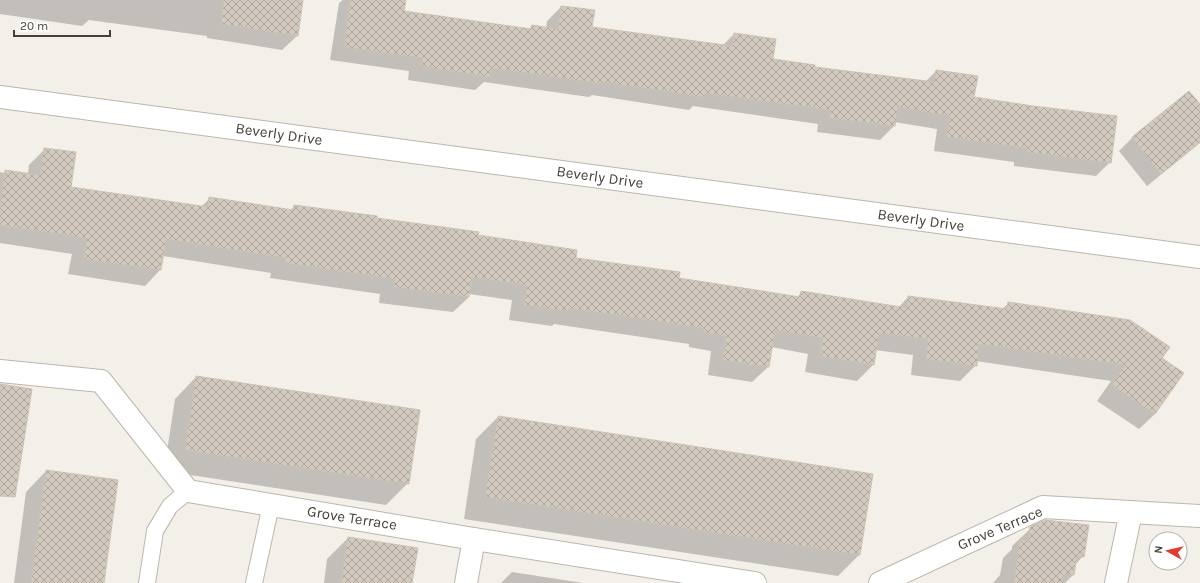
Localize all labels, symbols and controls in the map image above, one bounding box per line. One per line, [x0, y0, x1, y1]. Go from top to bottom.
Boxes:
scale bar [14, 12, 110, 38]
text: 20 m [20, 19, 48, 33]
street label: Beverly Drive [234, 119, 324, 149]
street label: Beverly Drive [555, 162, 645, 192]
street label: Beverly Drive [876, 205, 966, 235]
street label: Grove Terrace [306, 502, 398, 534]
street label: Grove Terrace [955, 502, 1045, 554]
north arrow [1148, 531, 1188, 571]
text: N [1152, 545, 1166, 554]

